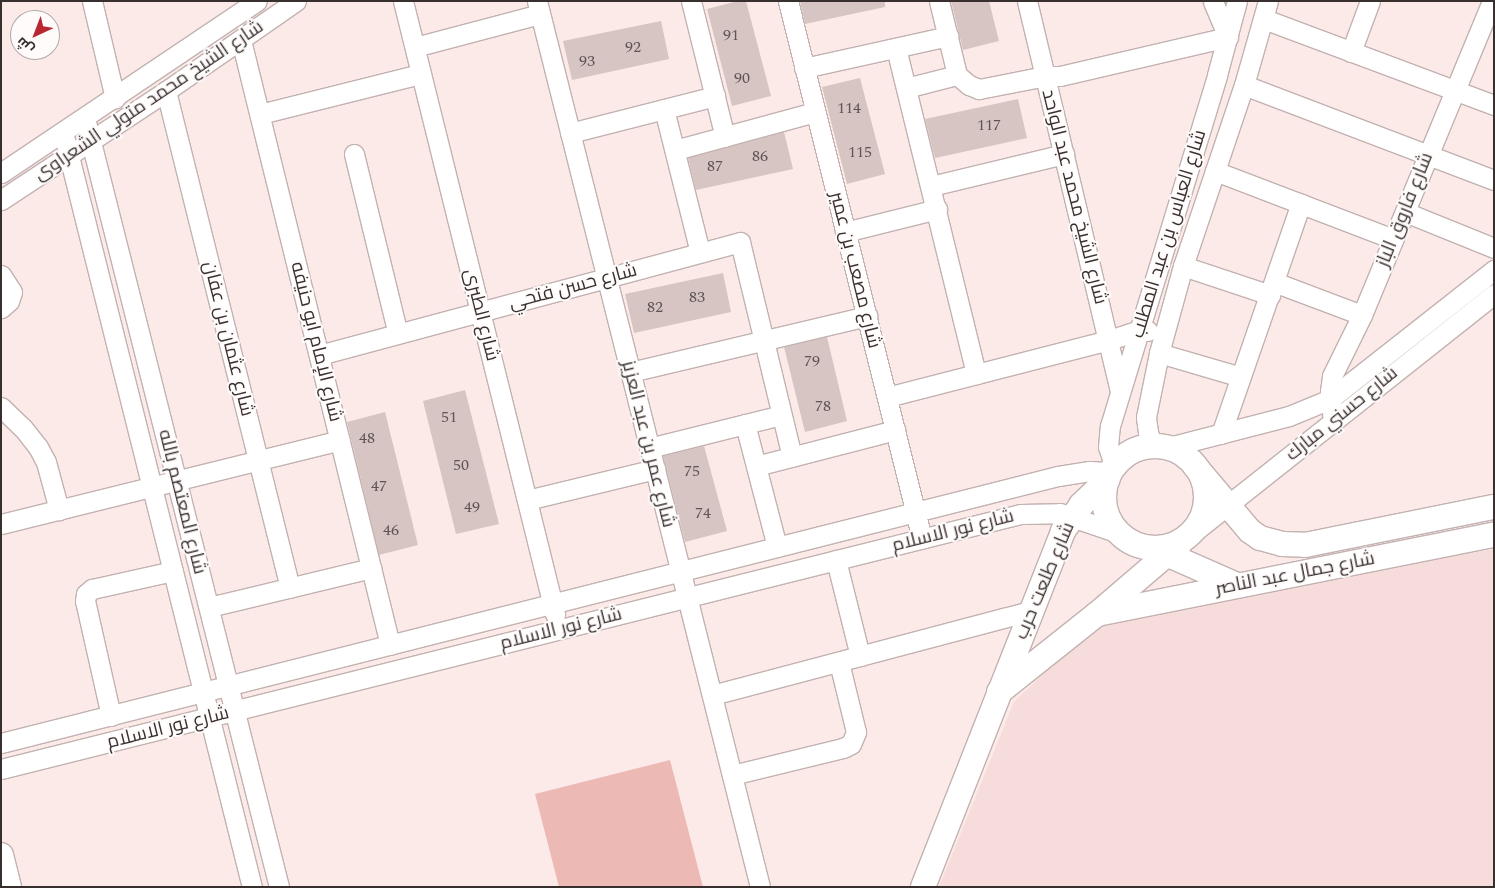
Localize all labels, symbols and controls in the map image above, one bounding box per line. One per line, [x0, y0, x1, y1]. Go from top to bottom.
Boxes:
north arrow [10, 10, 60, 60]
street label: شارع الشيخ محمد متولي الشعراوى [30, 16, 268, 186]
house number: 91 [723, 25, 739, 45]
text: ش [11, 32, 39, 59]
house number: 92 [625, 37, 641, 57]
house number: 93 [579, 51, 595, 71]
house number: 90 [734, 68, 750, 88]
street label: شارع الشيخ محمد عبد الواحد [1036, 87, 1112, 307]
house number: 114 [837, 98, 861, 118]
house number: 117 [977, 115, 1001, 135]
street label: شارع العباس بن عبد المطلب [1126, 127, 1212, 341]
house number: 115 [848, 142, 872, 162]
house number: 86 [752, 146, 768, 166]
street label: شارع فاروق الباز [1372, 149, 1438, 271]
house number: 87 [707, 156, 723, 176]
street label: شارع مصعب بن عمير [824, 189, 886, 351]
street label: شارع عثمان بن عفان [198, 259, 258, 419]
street label: شارع حسن فتحي [507, 259, 639, 315]
street label: شارع الإمام ابو حنيفه [285, 260, 347, 424]
street label: شارع الطبرى [459, 266, 503, 364]
house number: 83 [689, 287, 705, 307]
house number: 82 [647, 297, 663, 317]
house number: 79 [804, 351, 820, 371]
street label: شارع عمر بن عبد العزيز [616, 358, 680, 530]
street label: شارع حسني مبارك [1281, 362, 1403, 466]
house number: 78 [815, 396, 831, 416]
house number: 51 [441, 407, 457, 427]
street label: شارع المعتصم بالله [153, 427, 211, 577]
house number: 48 [359, 428, 375, 448]
house number: 50 [453, 455, 469, 475]
house number: 75 [684, 461, 700, 481]
house number: 47 [371, 476, 387, 496]
house number: 49 [464, 497, 480, 517]
house number: 74 [695, 503, 711, 523]
street label: شارع نور الاسلام [890, 505, 1016, 557]
street label: شارع طلعت حرب [1010, 519, 1080, 643]
house number: 46 [383, 520, 399, 540]
street label: شارع جمال عبد الناصر [1213, 547, 1377, 601]
street label: شارع نور الاسلام [498, 603, 624, 655]
street label: شارع نور الاسلام [105, 702, 231, 754]

